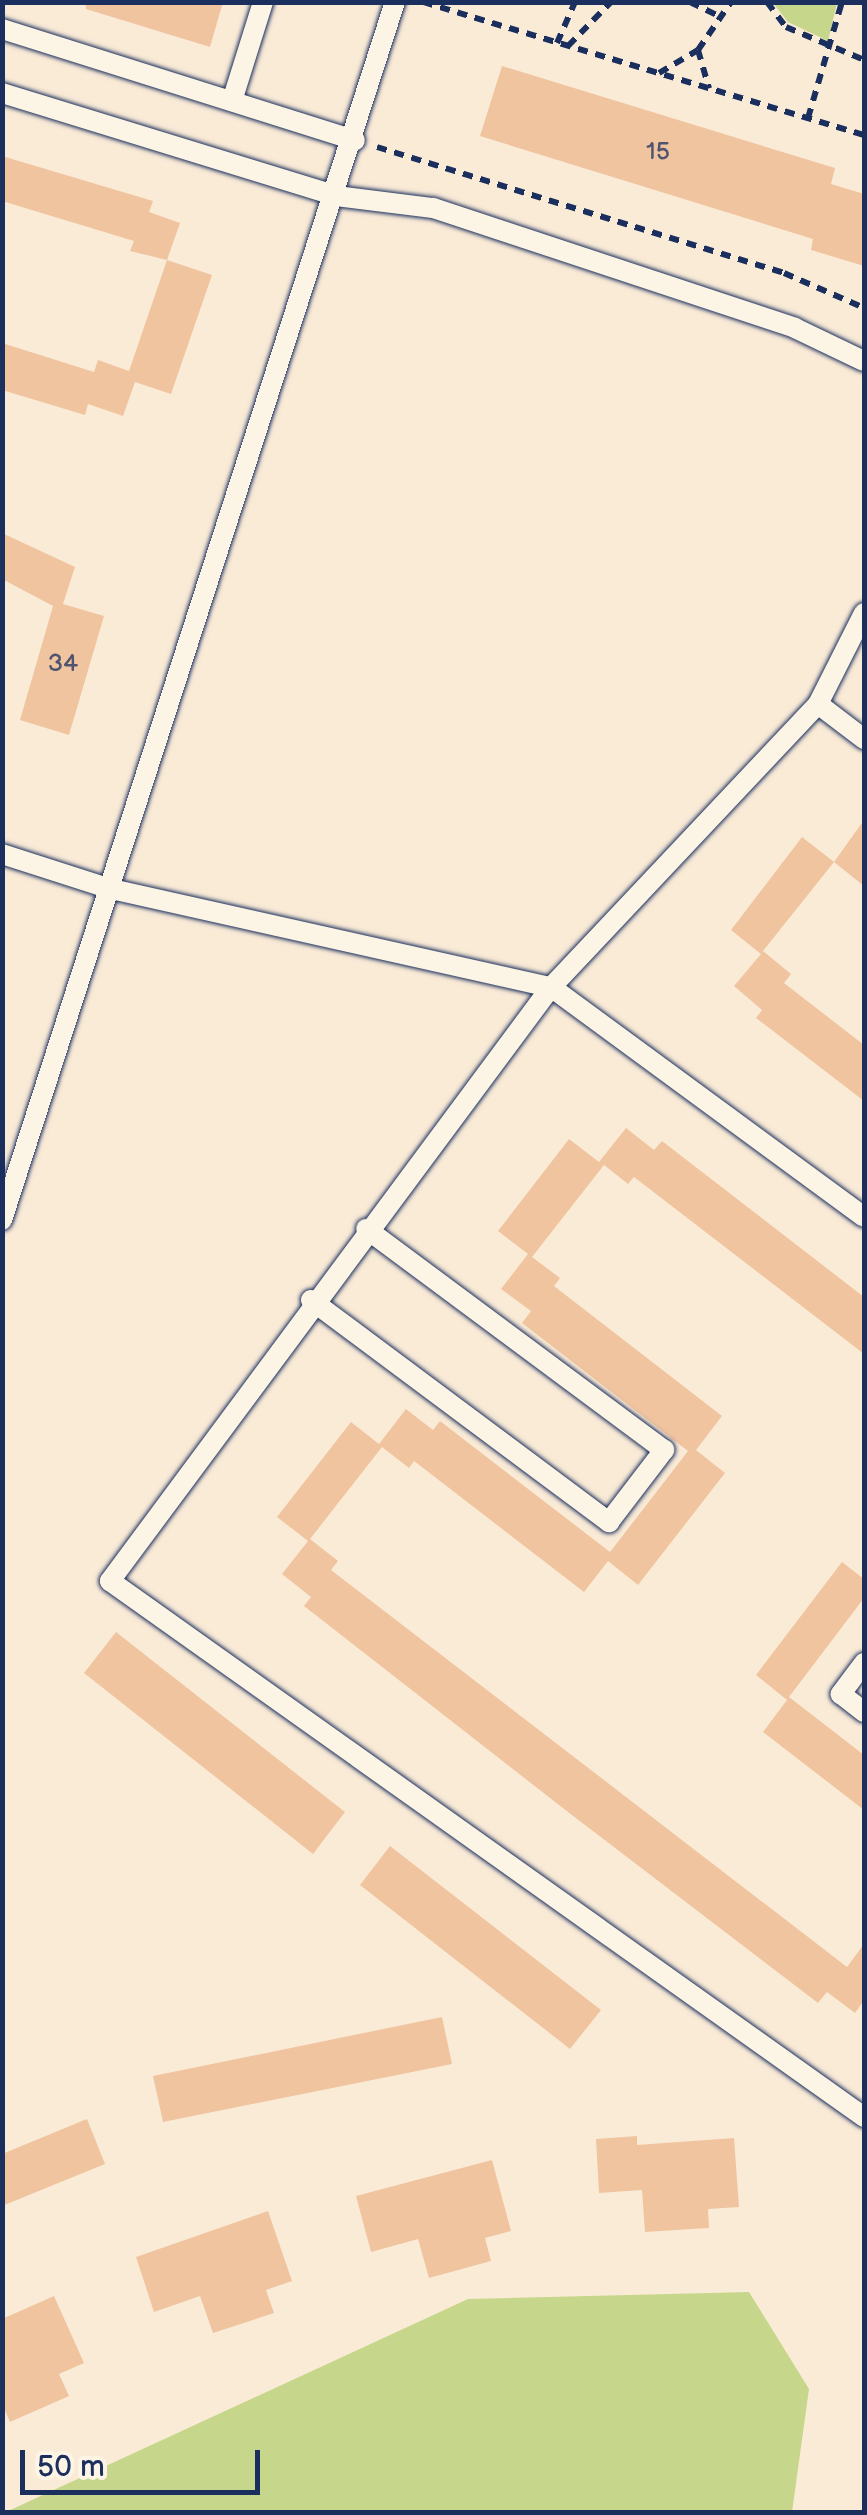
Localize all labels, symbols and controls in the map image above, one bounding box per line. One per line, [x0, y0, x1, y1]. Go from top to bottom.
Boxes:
house number: 15 [646, 137, 670, 167]
house number: 34 [48, 649, 78, 679]
scale bar [25, 2430, 265, 2492]
text: 50 m [37, 2449, 105, 2485]

